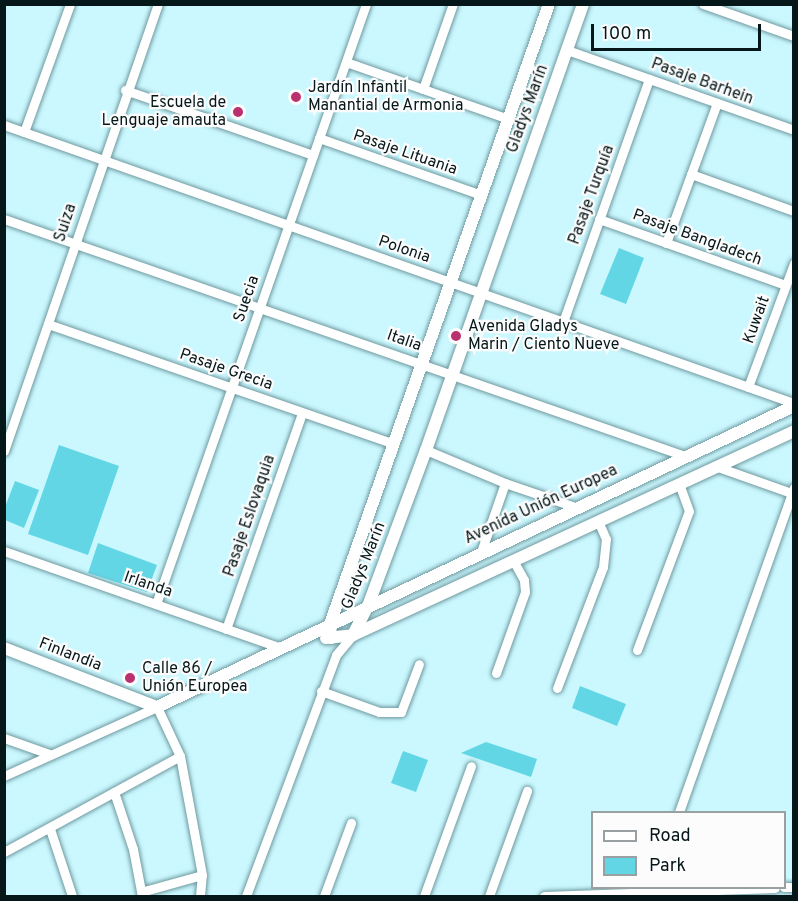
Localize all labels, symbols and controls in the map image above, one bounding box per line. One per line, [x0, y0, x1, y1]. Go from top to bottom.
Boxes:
scale bar [594, 12, 764, 50]
text: 100 m [602, 23, 651, 46]
street label: Pasaje Barhein [648, 55, 756, 109]
street label: Gladys Marín [503, 62, 553, 156]
place label: Jardín Infantil Manantial de Armonia [308, 78, 464, 116]
marker: Jardín Infantil Manantial de Armonia [289, 90, 303, 104]
place label: Escuela de Lenguaje amauta [102, 93, 226, 131]
marker: Escuela de Lenguaje amauta [231, 105, 245, 119]
street label: Pasaje Lituania [350, 126, 460, 180]
street label: Pasaje Turquía [565, 142, 619, 248]
street label: Suiza [51, 201, 81, 245]
street label: Pasaje Bangladech [630, 206, 764, 270]
street label: Polonia [376, 232, 432, 268]
street label: Suecia [230, 273, 264, 325]
street label: Kuwait [740, 294, 774, 346]
place label: Avenida Gladys Marin / Ciento Nueve [468, 317, 619, 355]
street label: Italia [384, 326, 424, 356]
marker: Avenida Gladys Marin / Ciento Nueve [449, 329, 463, 343]
street label: Pasaje Grecia [177, 345, 275, 395]
street label: Pasaje Eslovaquia [220, 452, 280, 580]
street label: Avenida Unión Europea [461, 461, 621, 549]
street label: Gladys Marín [338, 519, 390, 613]
street label: Irlanda [121, 568, 175, 602]
street label: Finlandia [36, 634, 104, 676]
place label: Calle 86 / Unión Europea [142, 659, 247, 697]
marker: Calle 86 / Unión Europea [123, 671, 137, 685]
legend [591, 811, 786, 889]
text: Road [649, 825, 691, 848]
text: Park [649, 855, 686, 878]

